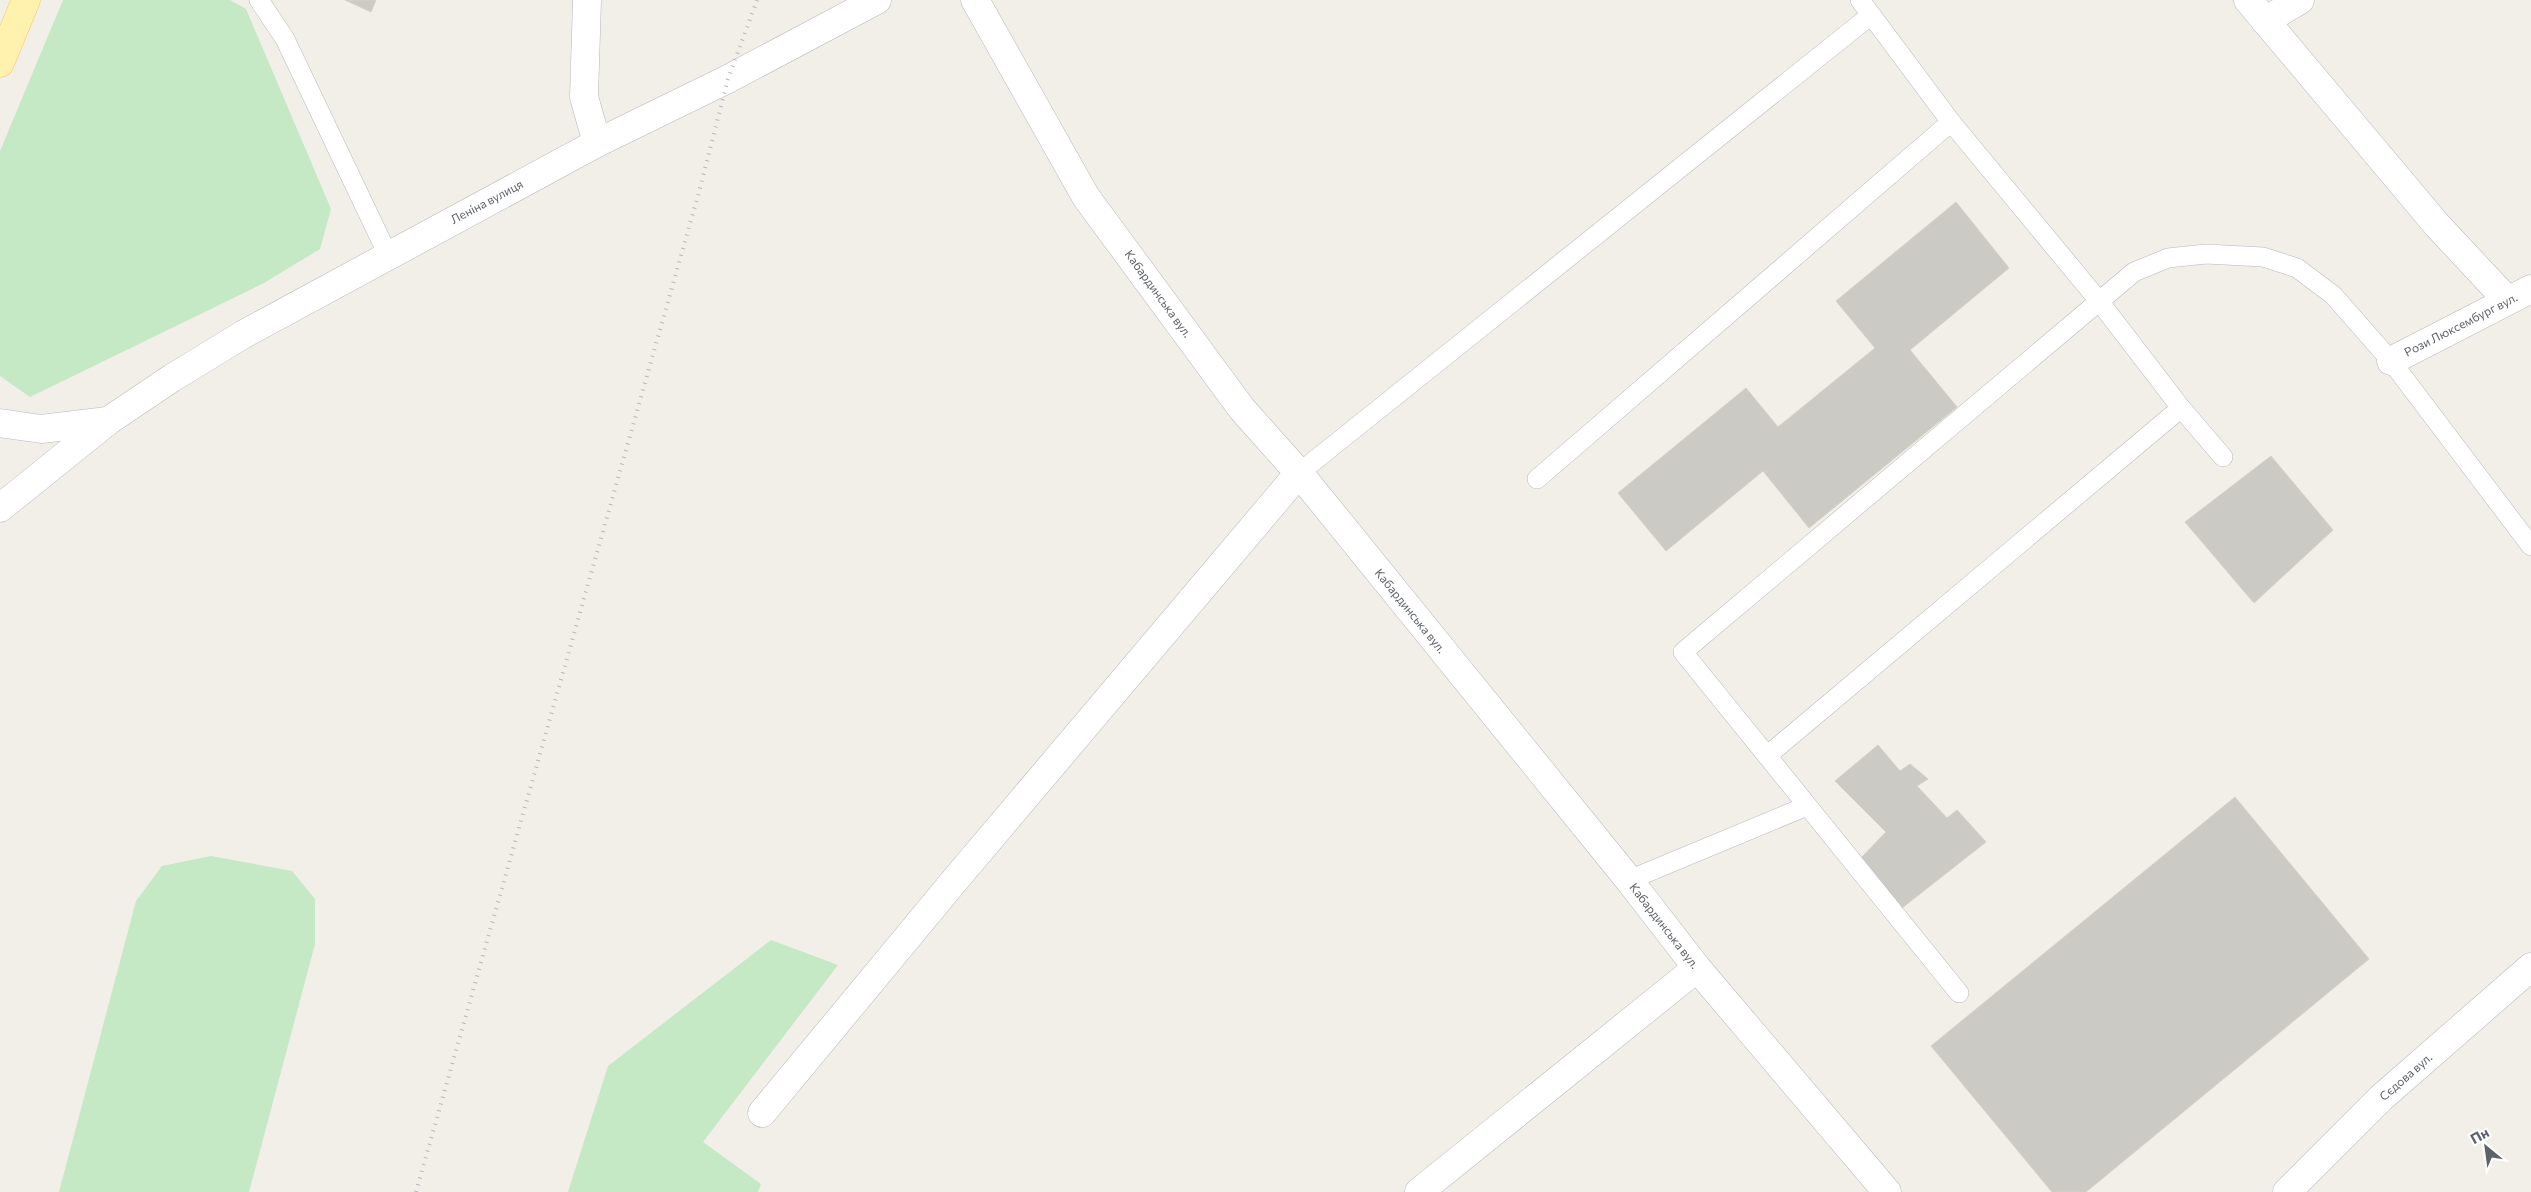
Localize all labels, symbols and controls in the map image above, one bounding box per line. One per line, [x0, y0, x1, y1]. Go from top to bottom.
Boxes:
street label: Леніна вулиця [448, 176, 525, 226]
street label: Кабардинська вул. [1122, 247, 1195, 340]
street label: Рози Люксембург вул. [2402, 289, 2520, 359]
street label: Кабардинська вул. [1372, 565, 1449, 655]
street label: Кабардинська вул. [1627, 880, 1703, 971]
street label: Сєдова вул. [2376, 1049, 2435, 1103]
north arrow [2461, 1122, 2511, 1172]
text: Пн [2467, 1123, 2492, 1147]

